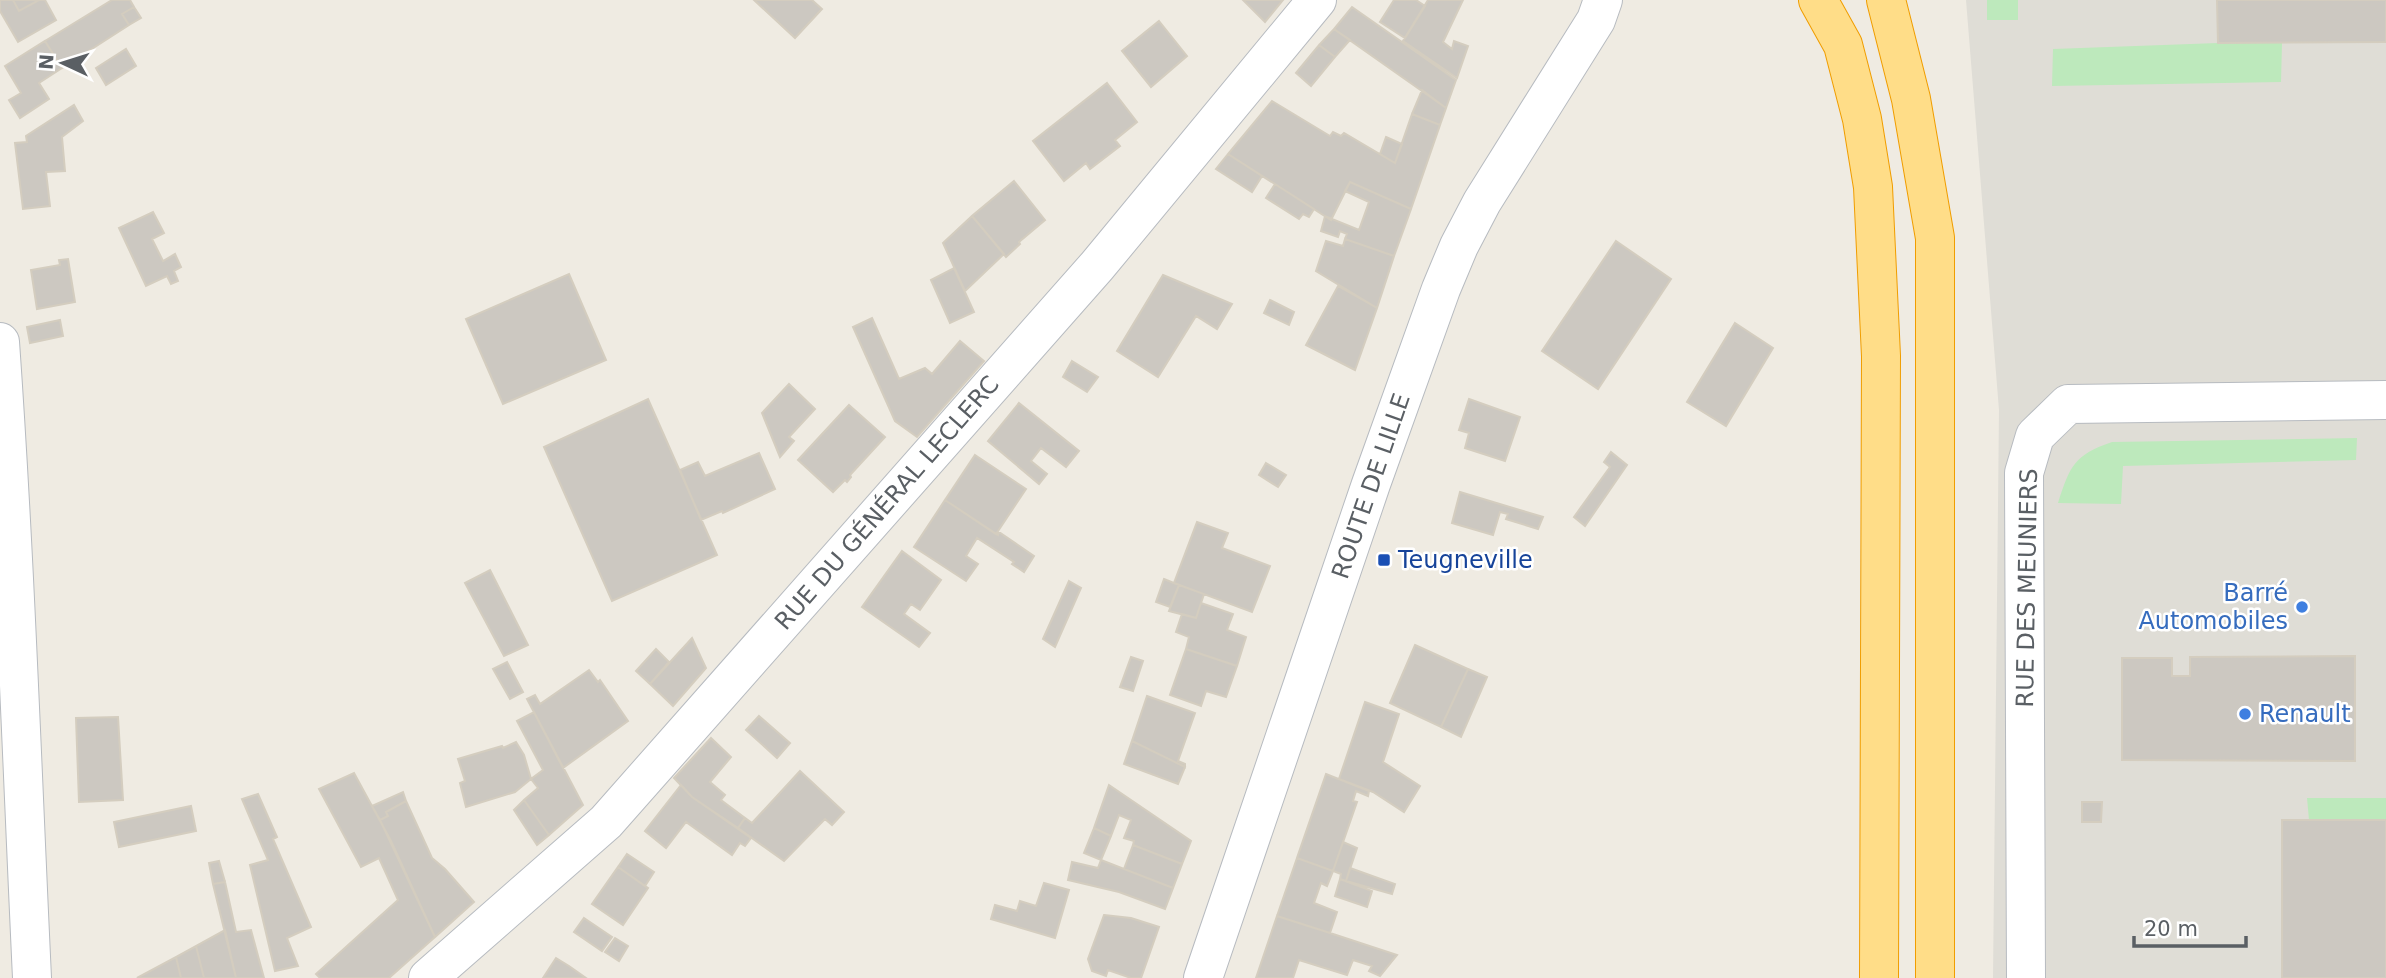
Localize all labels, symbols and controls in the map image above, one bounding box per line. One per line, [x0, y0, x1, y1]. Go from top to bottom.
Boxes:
north arrow [28, 28, 98, 98]
text: N [35, 53, 58, 71]
street label: RUE DU GÉNÉRAL LECLERC [768, 370, 1005, 635]
street label: ROUTE DE LILLE [1326, 390, 1416, 582]
street label: RUE DES MEUNIERS [2011, 468, 2043, 708]
place label: Teugneville [1397, 546, 1533, 574]
marker: Teugneville [1376, 552, 1392, 568]
place label: Barré Automobiles [2138, 579, 2288, 635]
marker: Barré Automobiles [2294, 599, 2310, 615]
place label: Renault [2259, 700, 2351, 728]
marker: Renault [2237, 706, 2253, 722]
scale bar [2134, 904, 2246, 948]
text: 20 m [2144, 917, 2198, 941]

